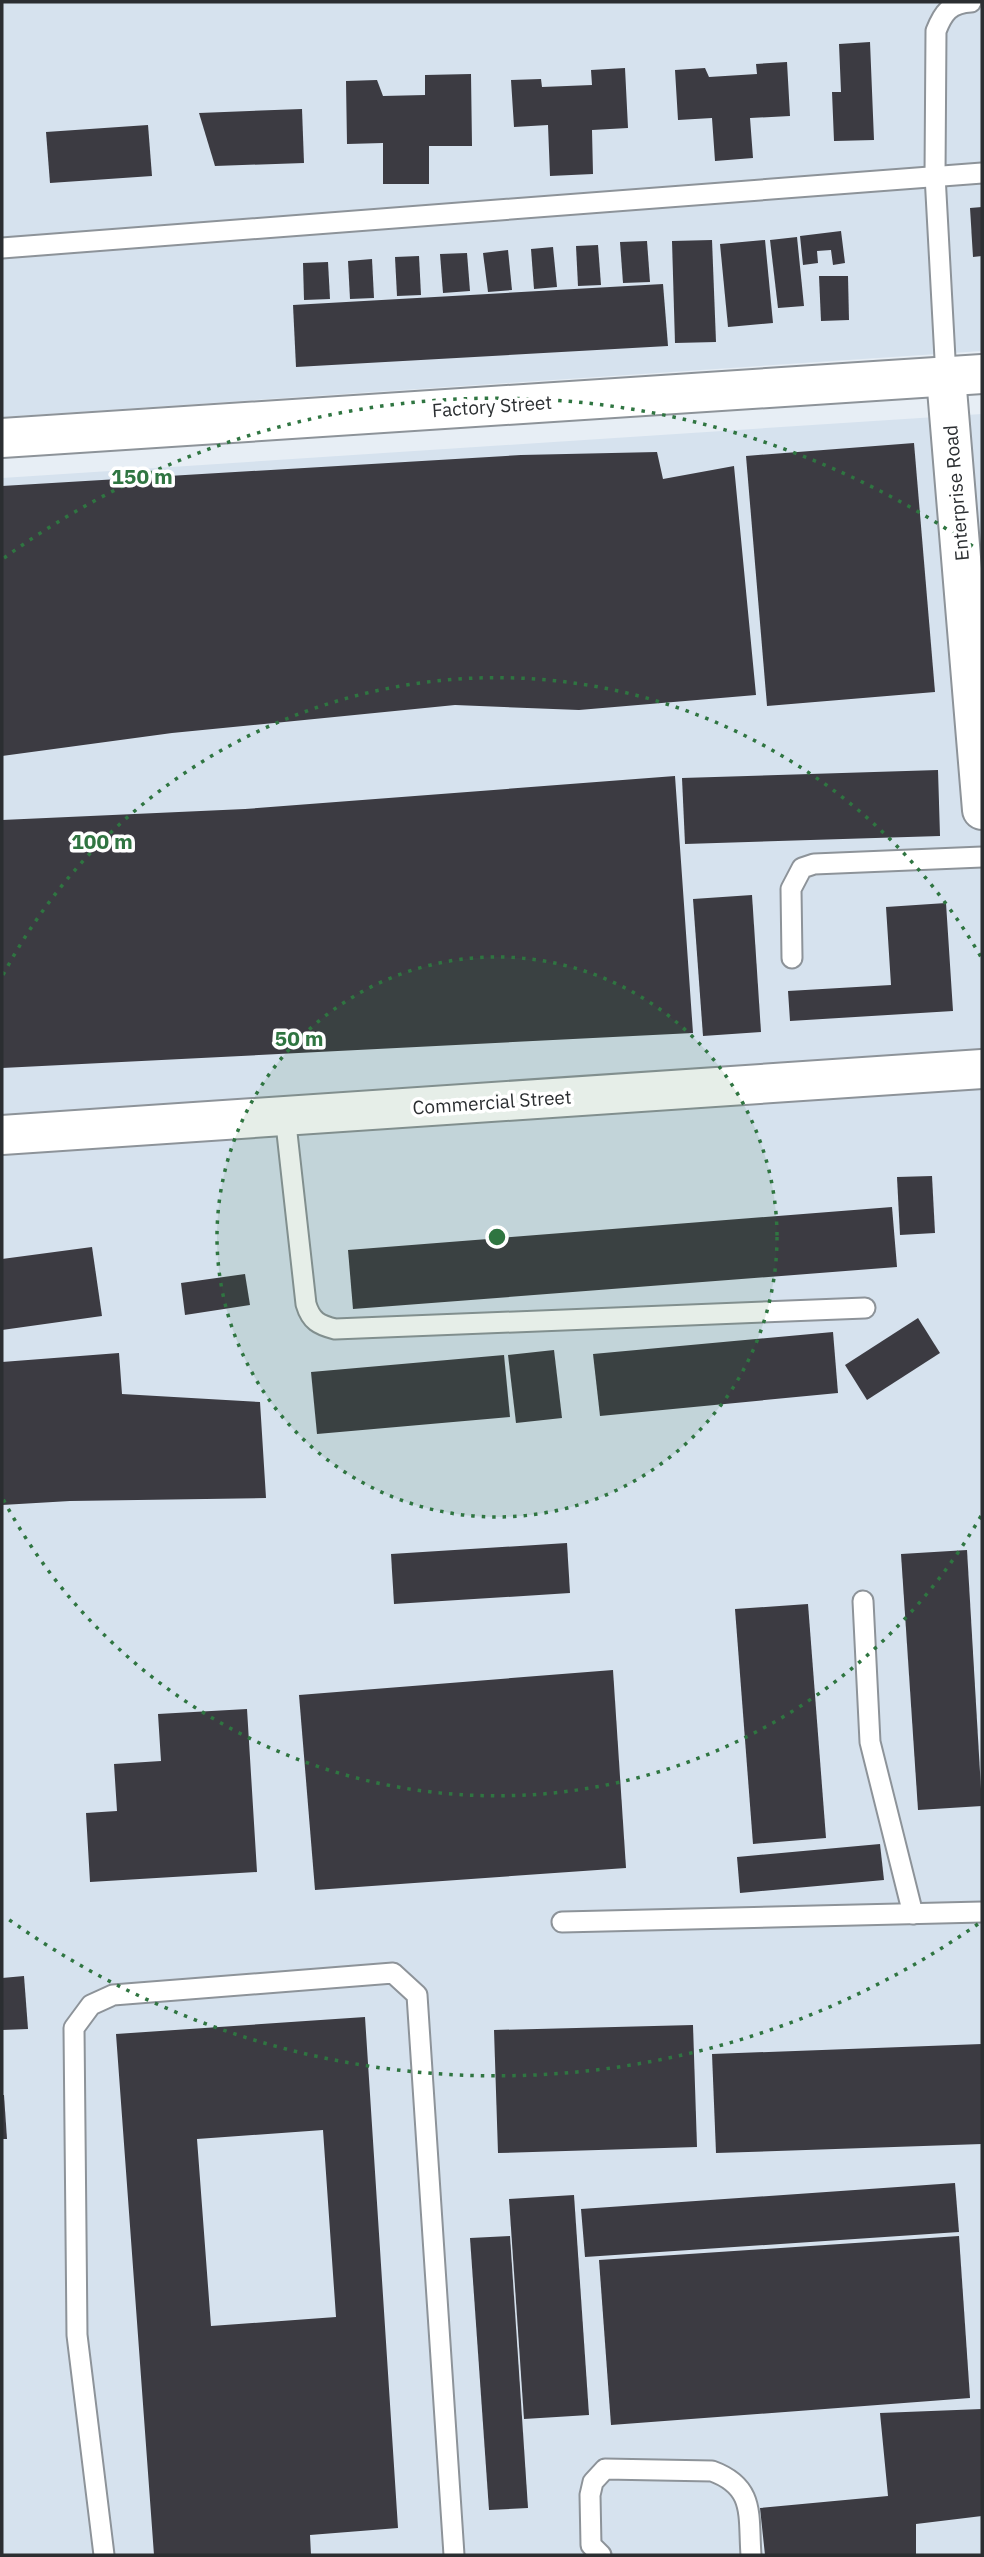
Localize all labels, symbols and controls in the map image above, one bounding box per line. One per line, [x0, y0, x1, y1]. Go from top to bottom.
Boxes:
street label: Factory Street [431, 390, 553, 422]
street label: Enterprise Road [938, 424, 974, 562]
text: 150 m [111, 462, 173, 490]
text: 100 m [71, 827, 133, 855]
text: 50 m [275, 1024, 323, 1052]
street label: Commercial Street [412, 1084, 572, 1120]
centre of rings [485, 1225, 509, 1249]

